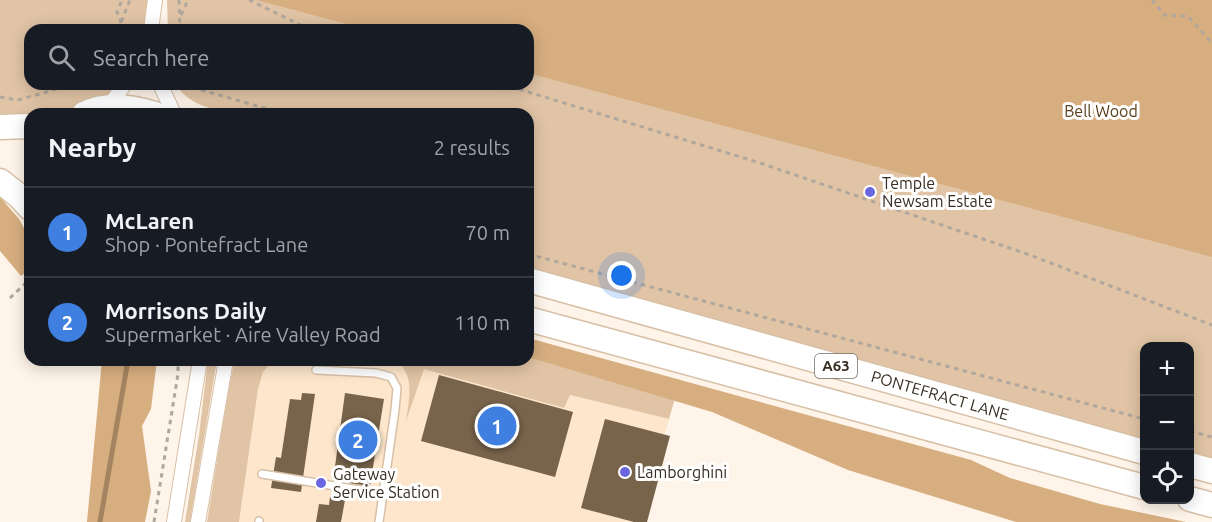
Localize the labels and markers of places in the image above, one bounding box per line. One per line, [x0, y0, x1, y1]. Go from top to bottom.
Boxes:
place label: Temple Newsam Estate [882, 174, 993, 210]
marker: Temple Newsam Estate [863, 185, 877, 199]
pin: 1 [478, 404, 516, 448]
pin: 2 [338, 418, 378, 462]
place label: Lamborghini [637, 463, 727, 481]
place label: Gateway Service Station [333, 465, 440, 501]
marker: Lamborghini [618, 465, 632, 479]
marker: Gateway Service Station [314, 476, 328, 490]

